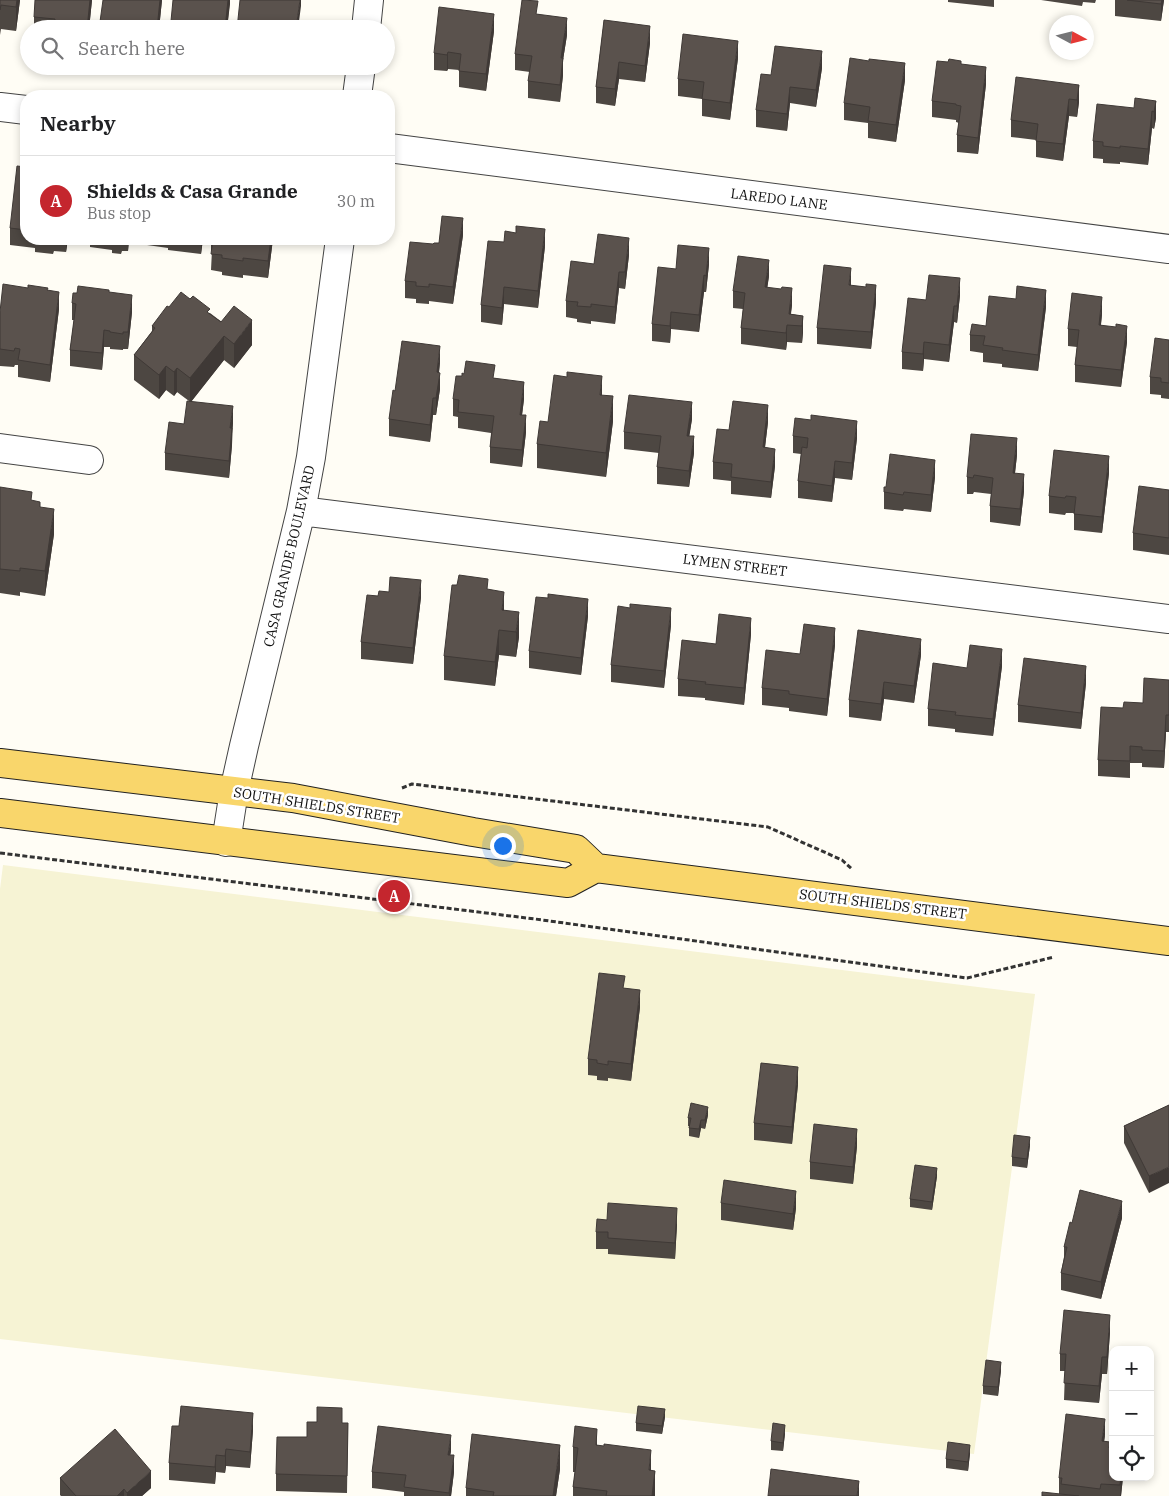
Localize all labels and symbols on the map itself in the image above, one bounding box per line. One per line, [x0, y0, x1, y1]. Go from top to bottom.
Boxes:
north arrow [1049, 15, 1094, 60]
street label: LAREDO LANE [729, 184, 829, 214]
street label: CASA GRANDE BOULEVARD [259, 463, 319, 649]
street label: LYMEN STREET [682, 550, 788, 580]
street label: SOUTH SHIELDS STREET [232, 783, 402, 827]
your location [490, 833, 516, 859]
pin: A [378, 877, 410, 915]
street label: SOUTH SHIELDS STREET [798, 885, 968, 923]

